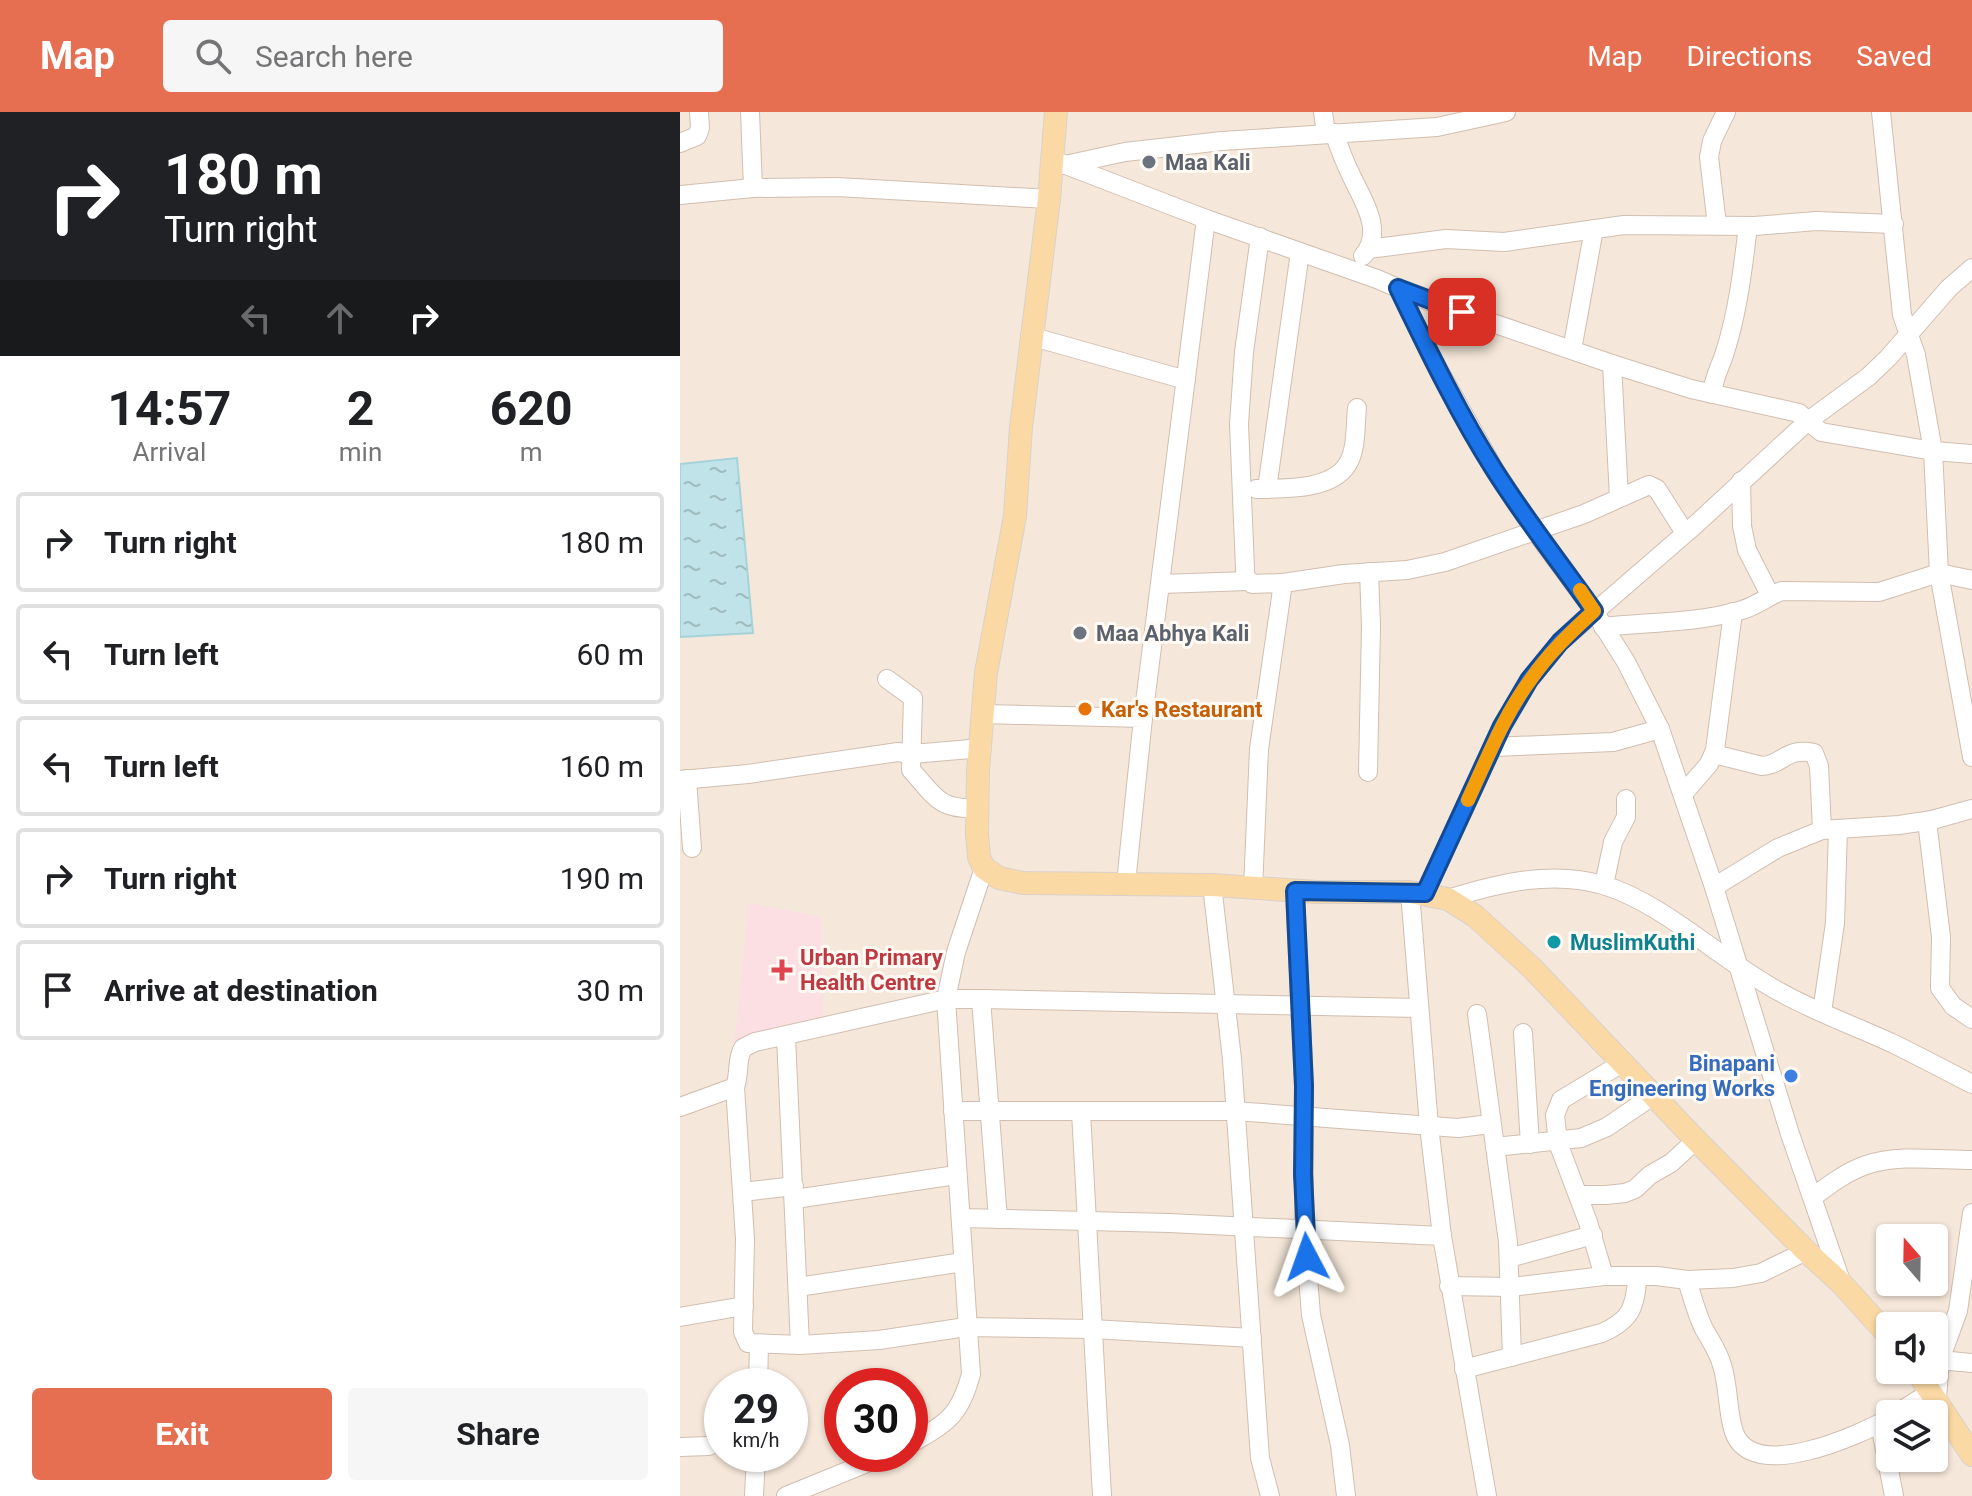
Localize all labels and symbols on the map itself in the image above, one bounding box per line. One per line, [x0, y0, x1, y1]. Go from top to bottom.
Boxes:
place label: Maa Kali [1165, 150, 1251, 175]
marker: Maa Kali [1140, 153, 1158, 171]
pin [1428, 278, 1496, 346]
place label: Maa Abhya Kali [1096, 621, 1249, 646]
marker: Maa Abhya Kali [1071, 624, 1089, 642]
place label: Kar's Restaurant [1101, 697, 1263, 722]
marker: Kar's Restaurant [1076, 700, 1094, 718]
place label: MuslimKuthi [1570, 930, 1695, 955]
marker: MuslimKuthi [1545, 933, 1563, 951]
place label: Urban Primary Health Centre [800, 945, 944, 995]
marker: Urban Primary Health Centre [771, 959, 793, 981]
place label: Binapani Engineering Works [1589, 1051, 1775, 1101]
marker: Binapani Engineering Works [1782, 1067, 1800, 1085]
position arrow [1265, 1215, 1349, 1299]
north arrow [1876, 1224, 1948, 1296]
speed limit sign: 30 [824, 1368, 928, 1472]

